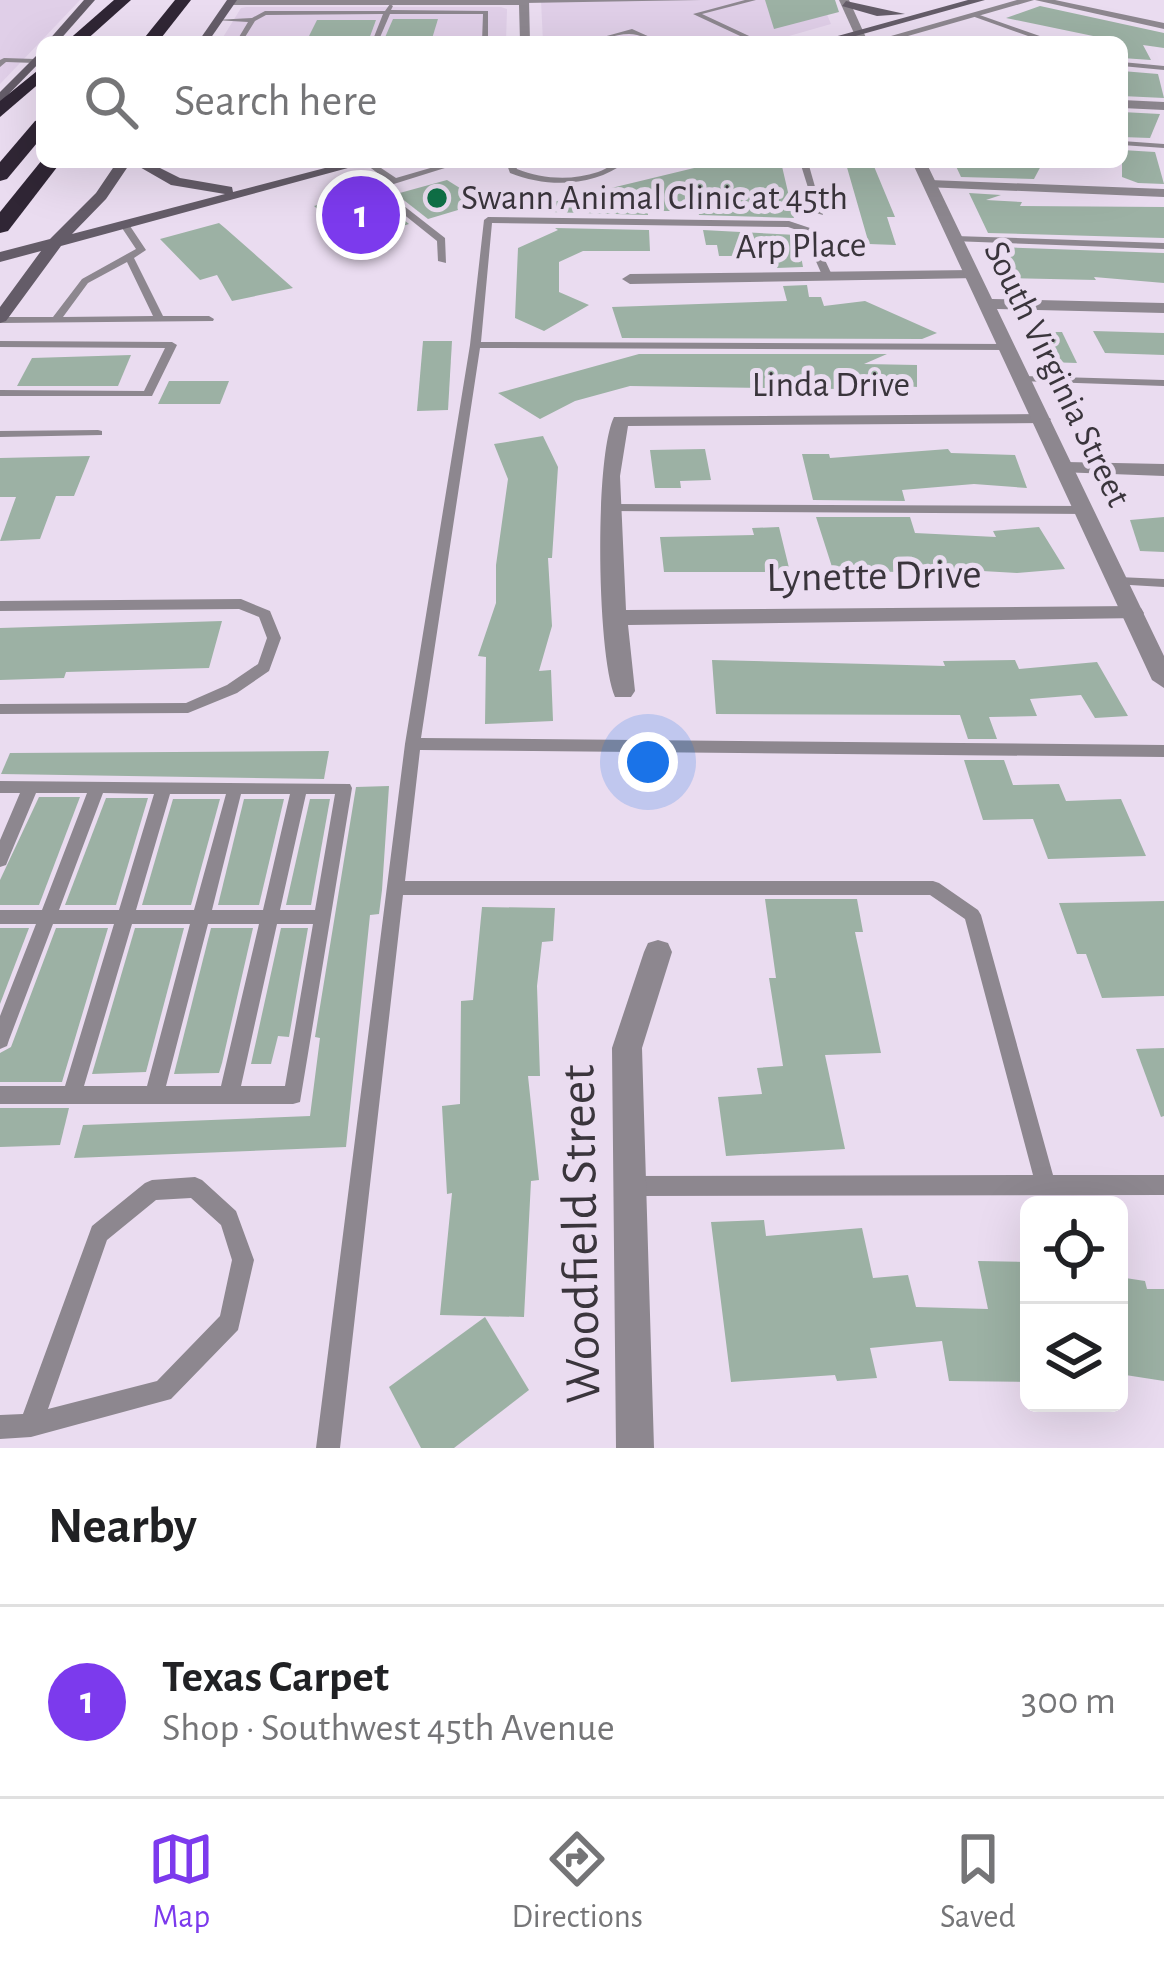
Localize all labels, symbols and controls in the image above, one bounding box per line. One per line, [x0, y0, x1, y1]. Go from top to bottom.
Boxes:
search box [36, 36, 1128, 168]
icon: search [78, 69, 144, 135]
text: Search here [174, 79, 377, 124]
pin: 1 [322, 170, 400, 260]
place label: Swann Animal Clinic at 45th [461, 180, 848, 216]
marker: Swann Animal Clinic at 45th [424, 185, 450, 211]
street label: Arp Place [735, 227, 867, 265]
street label: South Virginia Street [977, 236, 1137, 513]
street label: Linda Drive [752, 367, 910, 403]
street label: Lynette Drive [766, 553, 982, 599]
your location [618, 732, 678, 792]
street label: Woodfield Street [553, 1064, 609, 1404]
map controls [1020, 1196, 1128, 1412]
button: locate [1020, 1196, 1128, 1304]
button: layers [1020, 1304, 1128, 1412]
text: Nearby [48, 1501, 197, 1552]
text: Texas Carpet [162, 1655, 389, 1700]
text: 1 [80, 1682, 94, 1721]
text: 300 m [1021, 1682, 1116, 1721]
text: Shop · Southwest 45th Avenue [162, 1709, 615, 1748]
tab: Map [148, 1826, 214, 1938]
tab: Directions [511, 1826, 643, 1938]
tab: Saved [940, 1826, 1015, 1938]

